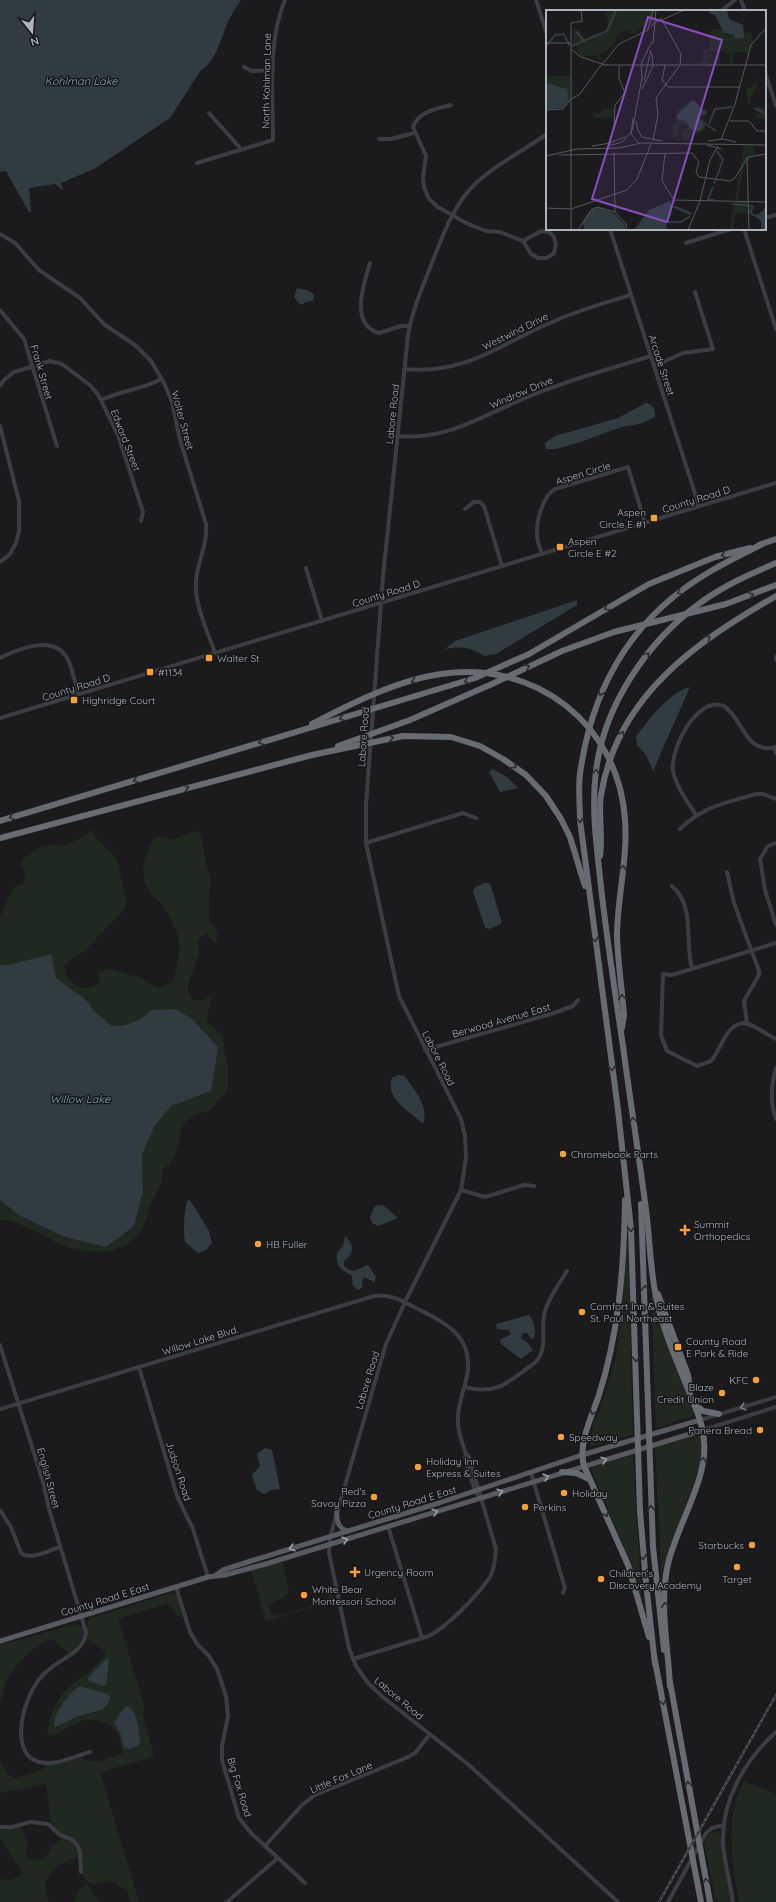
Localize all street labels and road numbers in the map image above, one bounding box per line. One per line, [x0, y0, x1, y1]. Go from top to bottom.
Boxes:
street label: North Kohlman Lane [259, 33, 274, 129]
street label: Westwind Drive [480, 310, 551, 353]
street label: Arcade Street [646, 333, 678, 398]
street label: Frank Street [27, 343, 56, 402]
street label: Windrow Drive [488, 373, 555, 412]
street label: Labore Road [383, 383, 402, 445]
street label: Walter Street [168, 389, 197, 452]
street label: Edward Street [108, 407, 143, 473]
street label: Aspen Circle [554, 459, 612, 488]
street label: County Road D [660, 483, 732, 516]
street label: County Road D [350, 577, 422, 610]
street label: County Road D [40, 671, 112, 704]
street label: Labore Road [355, 706, 372, 768]
street label: Berwood Avenue East [450, 1000, 552, 1041]
street label: Labore Road [419, 1028, 458, 1088]
street label: Willow Lake Blvd. [160, 1323, 240, 1358]
street label: Labore Road [352, 1349, 383, 1411]
street label: Judson Road [163, 1440, 194, 1502]
street label: English Street [34, 1446, 63, 1511]
street label: County Road E East [366, 1483, 458, 1522]
street label: County Road E East [59, 1580, 151, 1619]
street label: Labore Road [371, 1674, 426, 1723]
street label: Big Fox Road [224, 1756, 255, 1818]
street label: Little Fox Lane [308, 1758, 375, 1796]

